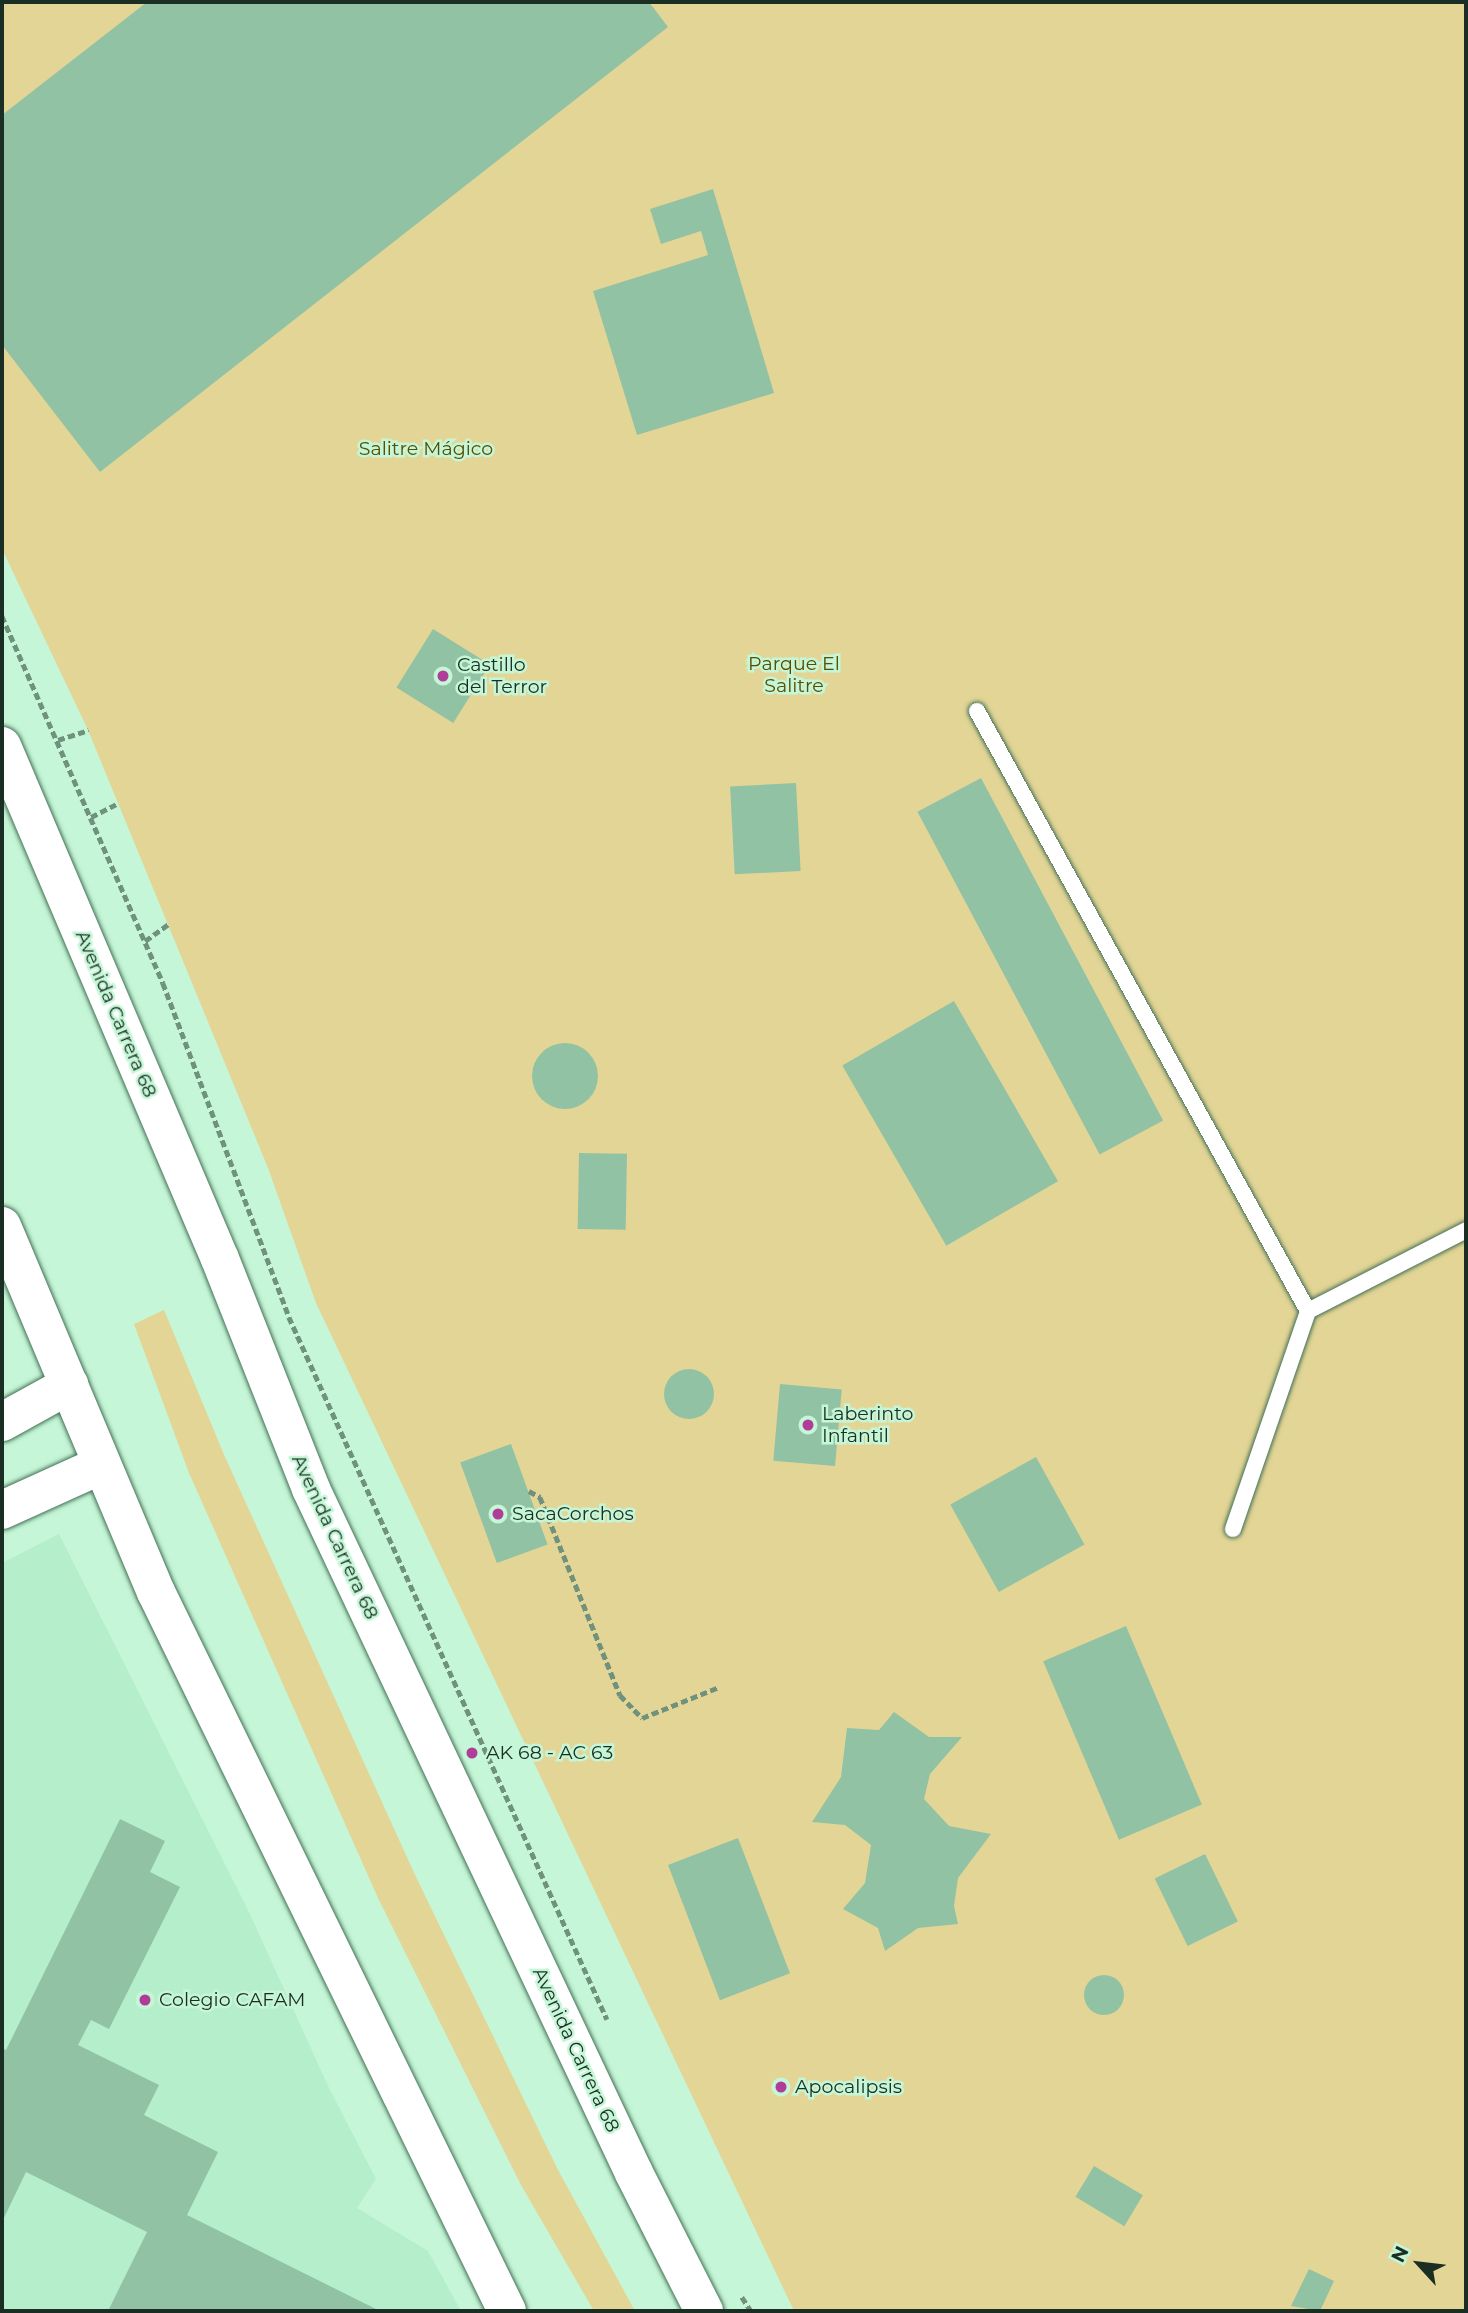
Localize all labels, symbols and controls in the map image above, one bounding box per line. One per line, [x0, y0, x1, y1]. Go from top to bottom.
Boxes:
park label: Salitre Mágico [359, 438, 493, 460]
park label: Parque El Salitre [748, 653, 840, 697]
place label: Castillo del Terror [457, 654, 547, 698]
marker: Castillo del Terror [435, 668, 451, 684]
street label: Avenida Carrera 68 [70, 927, 162, 1101]
place label: Laberinto Infantil [822, 1403, 913, 1447]
marker: Laberinto Infantil [800, 1417, 816, 1433]
street label: Avenida Carrera 68 [287, 1451, 383, 1623]
place label: SacaCorchos [512, 1503, 634, 1525]
marker: SacaCorchos [490, 1506, 506, 1522]
place label: AK 68 - AC 63 [486, 1742, 613, 1764]
marker: AK 68 - AC 63 [464, 1745, 480, 1761]
street label: Avenida Carrera 68 [528, 1964, 624, 2136]
place label: Colegio CAFAM [159, 1989, 305, 2011]
marker: Colegio CAFAM [137, 1992, 153, 2008]
place label: Apocalipsis [795, 2076, 902, 2098]
marker: Apocalipsis [773, 2079, 789, 2095]
north arrow [1384, 2229, 1454, 2299]
text: N [1386, 2242, 1414, 2266]

